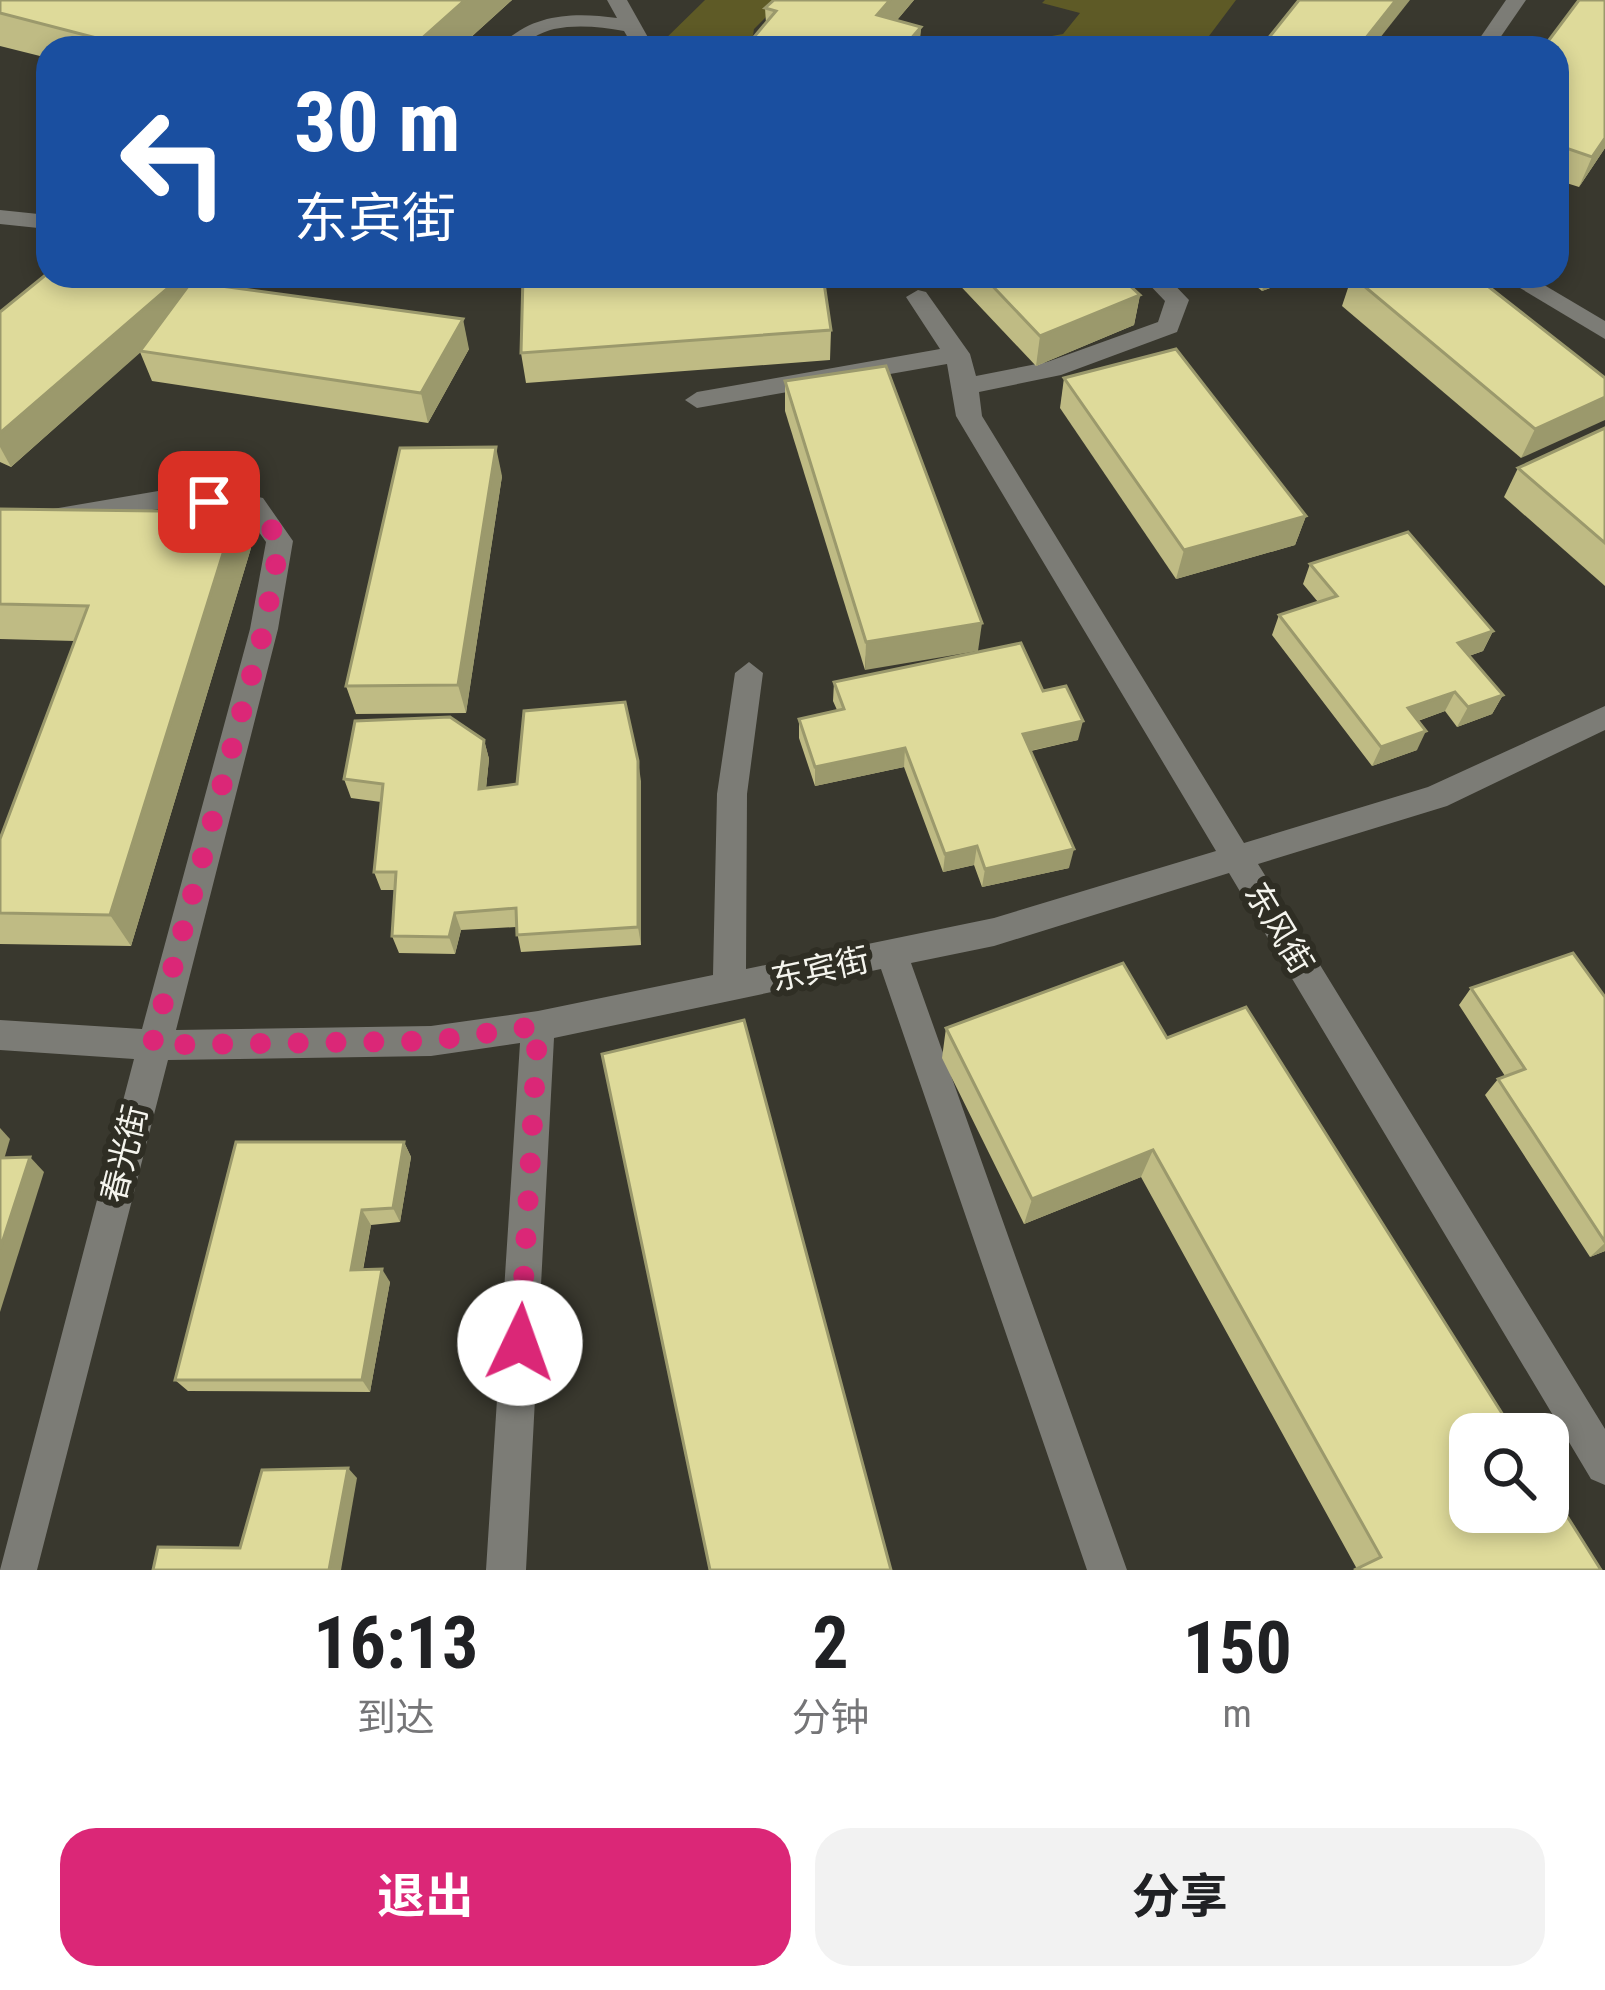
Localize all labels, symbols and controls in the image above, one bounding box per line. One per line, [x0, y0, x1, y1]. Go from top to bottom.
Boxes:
text: 30 m [294, 73, 461, 172]
icon: left [96, 84, 252, 240]
text: 东宾街 [294, 187, 456, 250]
pin [158, 451, 260, 553]
icon: arrive [176, 469, 242, 535]
street label: 东风街 [1237, 876, 1321, 980]
street label: 东宾街 [768, 940, 872, 998]
street label: 春光街 [93, 1101, 155, 1207]
position arrow [457, 1280, 583, 1406]
map controls [1449, 1413, 1569, 1533]
button: search [1449, 1413, 1569, 1533]
text: 16:13 [313, 1601, 478, 1686]
text: 2 [812, 1601, 849, 1686]
text: 150 [1183, 1606, 1292, 1691]
text: m [1223, 1691, 1252, 1737]
text: 到达 [357, 1695, 435, 1741]
text: 分钟 [792, 1695, 870, 1741]
button: 退出 [60, 1828, 791, 1966]
button: 分享 [815, 1828, 1545, 1966]

